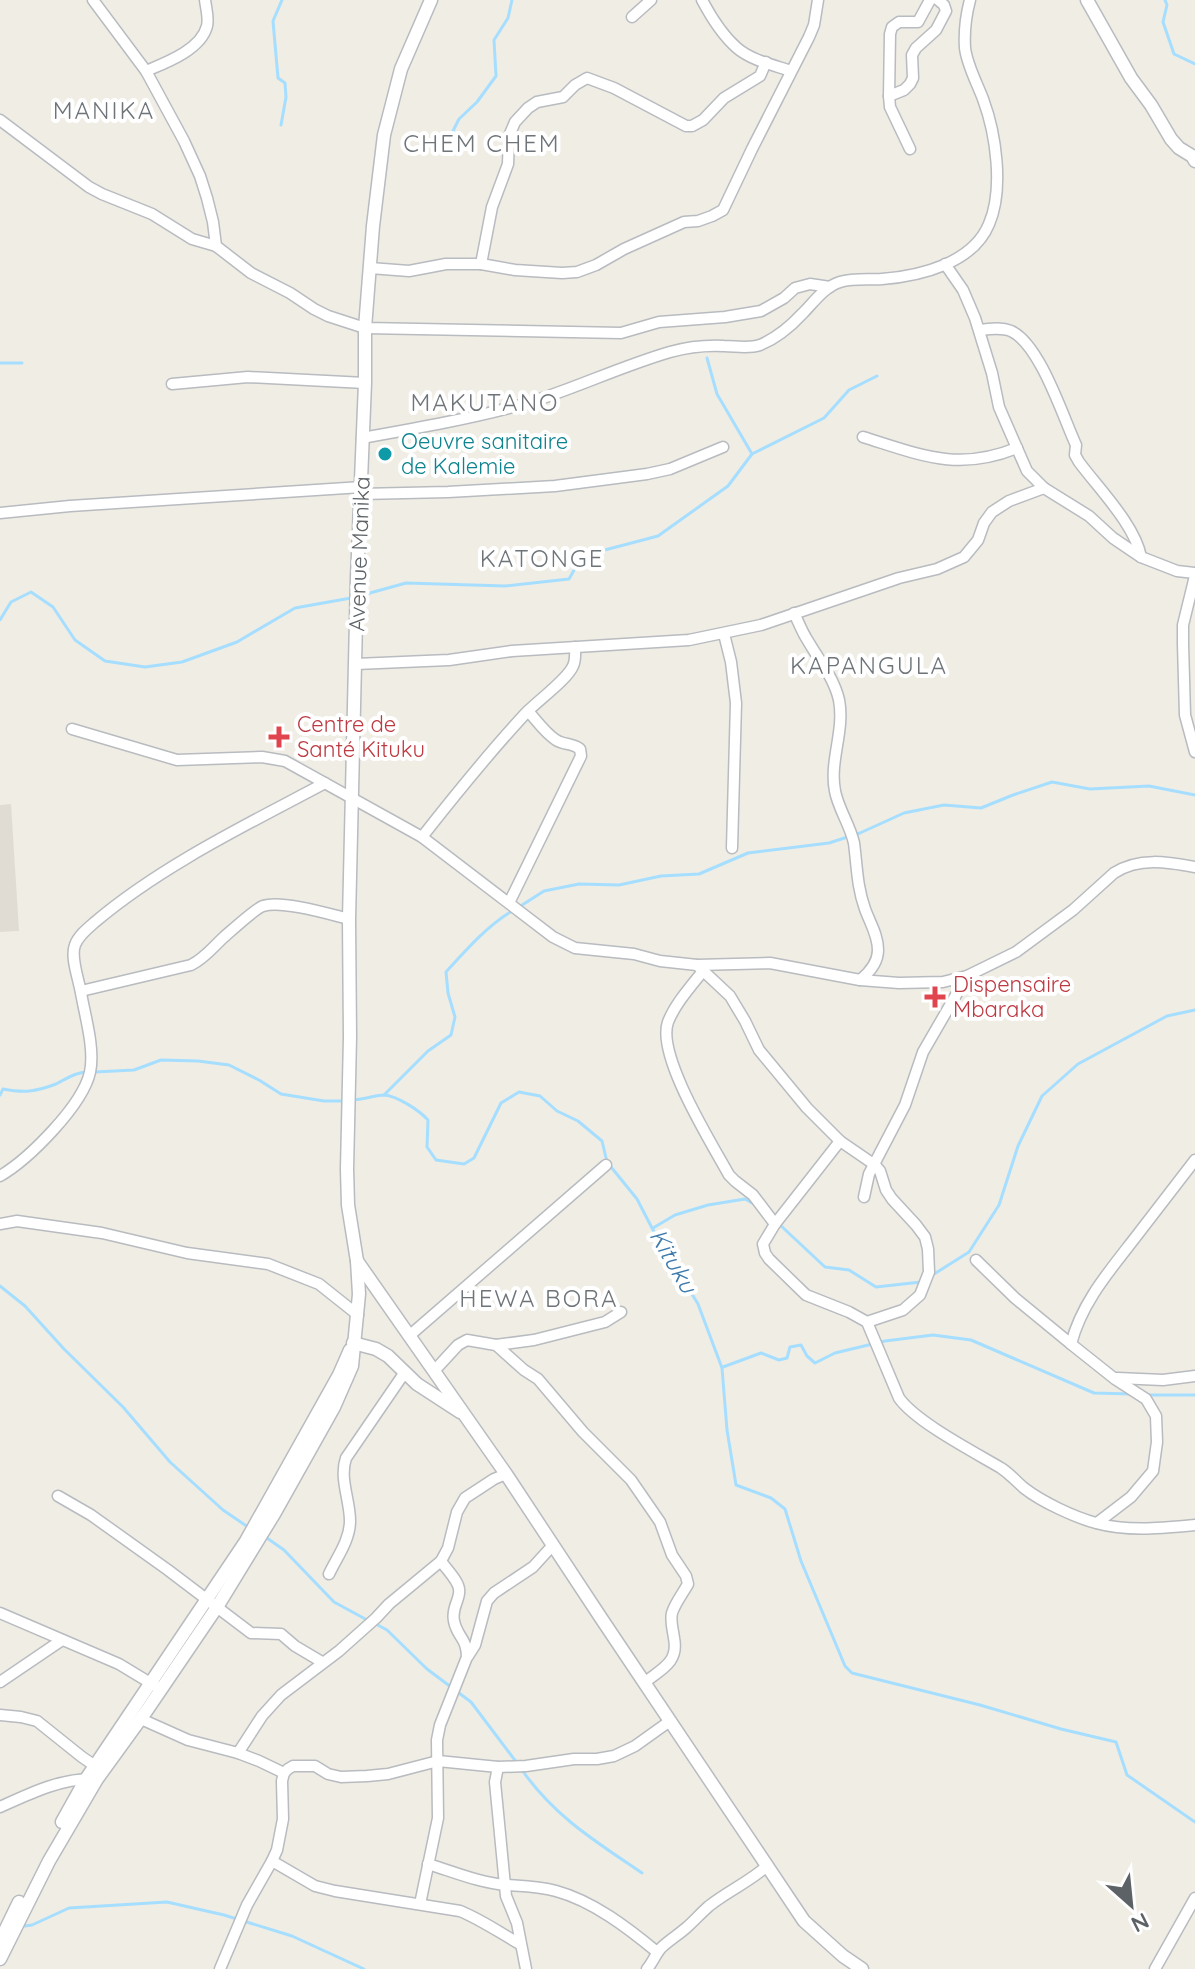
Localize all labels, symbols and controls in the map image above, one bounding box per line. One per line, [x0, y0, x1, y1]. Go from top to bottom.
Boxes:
district label: MANIKA [53, 95, 155, 125]
district label: CHEM CHEM [403, 128, 561, 158]
district label: MAKUTANO [410, 387, 560, 417]
place label: Oeuvre sanitaire de Kalemie [401, 427, 568, 480]
marker: Oeuvre sanitaire de Kalemie [376, 445, 394, 463]
street label: Avenue Manika [342, 476, 376, 632]
district label: KATONGE [480, 543, 604, 573]
district label: KAPANGULA [790, 650, 948, 680]
place label: Centre de Santé Kituku [297, 710, 425, 763]
marker: Centre de Santé Kituku [268, 726, 290, 748]
place label: Dispensaire Mbaraka [953, 970, 1071, 1023]
marker: Dispensaire Mbaraka [924, 986, 946, 1008]
water label: Kituku [643, 1223, 705, 1299]
district label: HEWA BORA [459, 1283, 619, 1313]
north arrow [1091, 1865, 1171, 1945]
text: N [1127, 1907, 1154, 1939]

